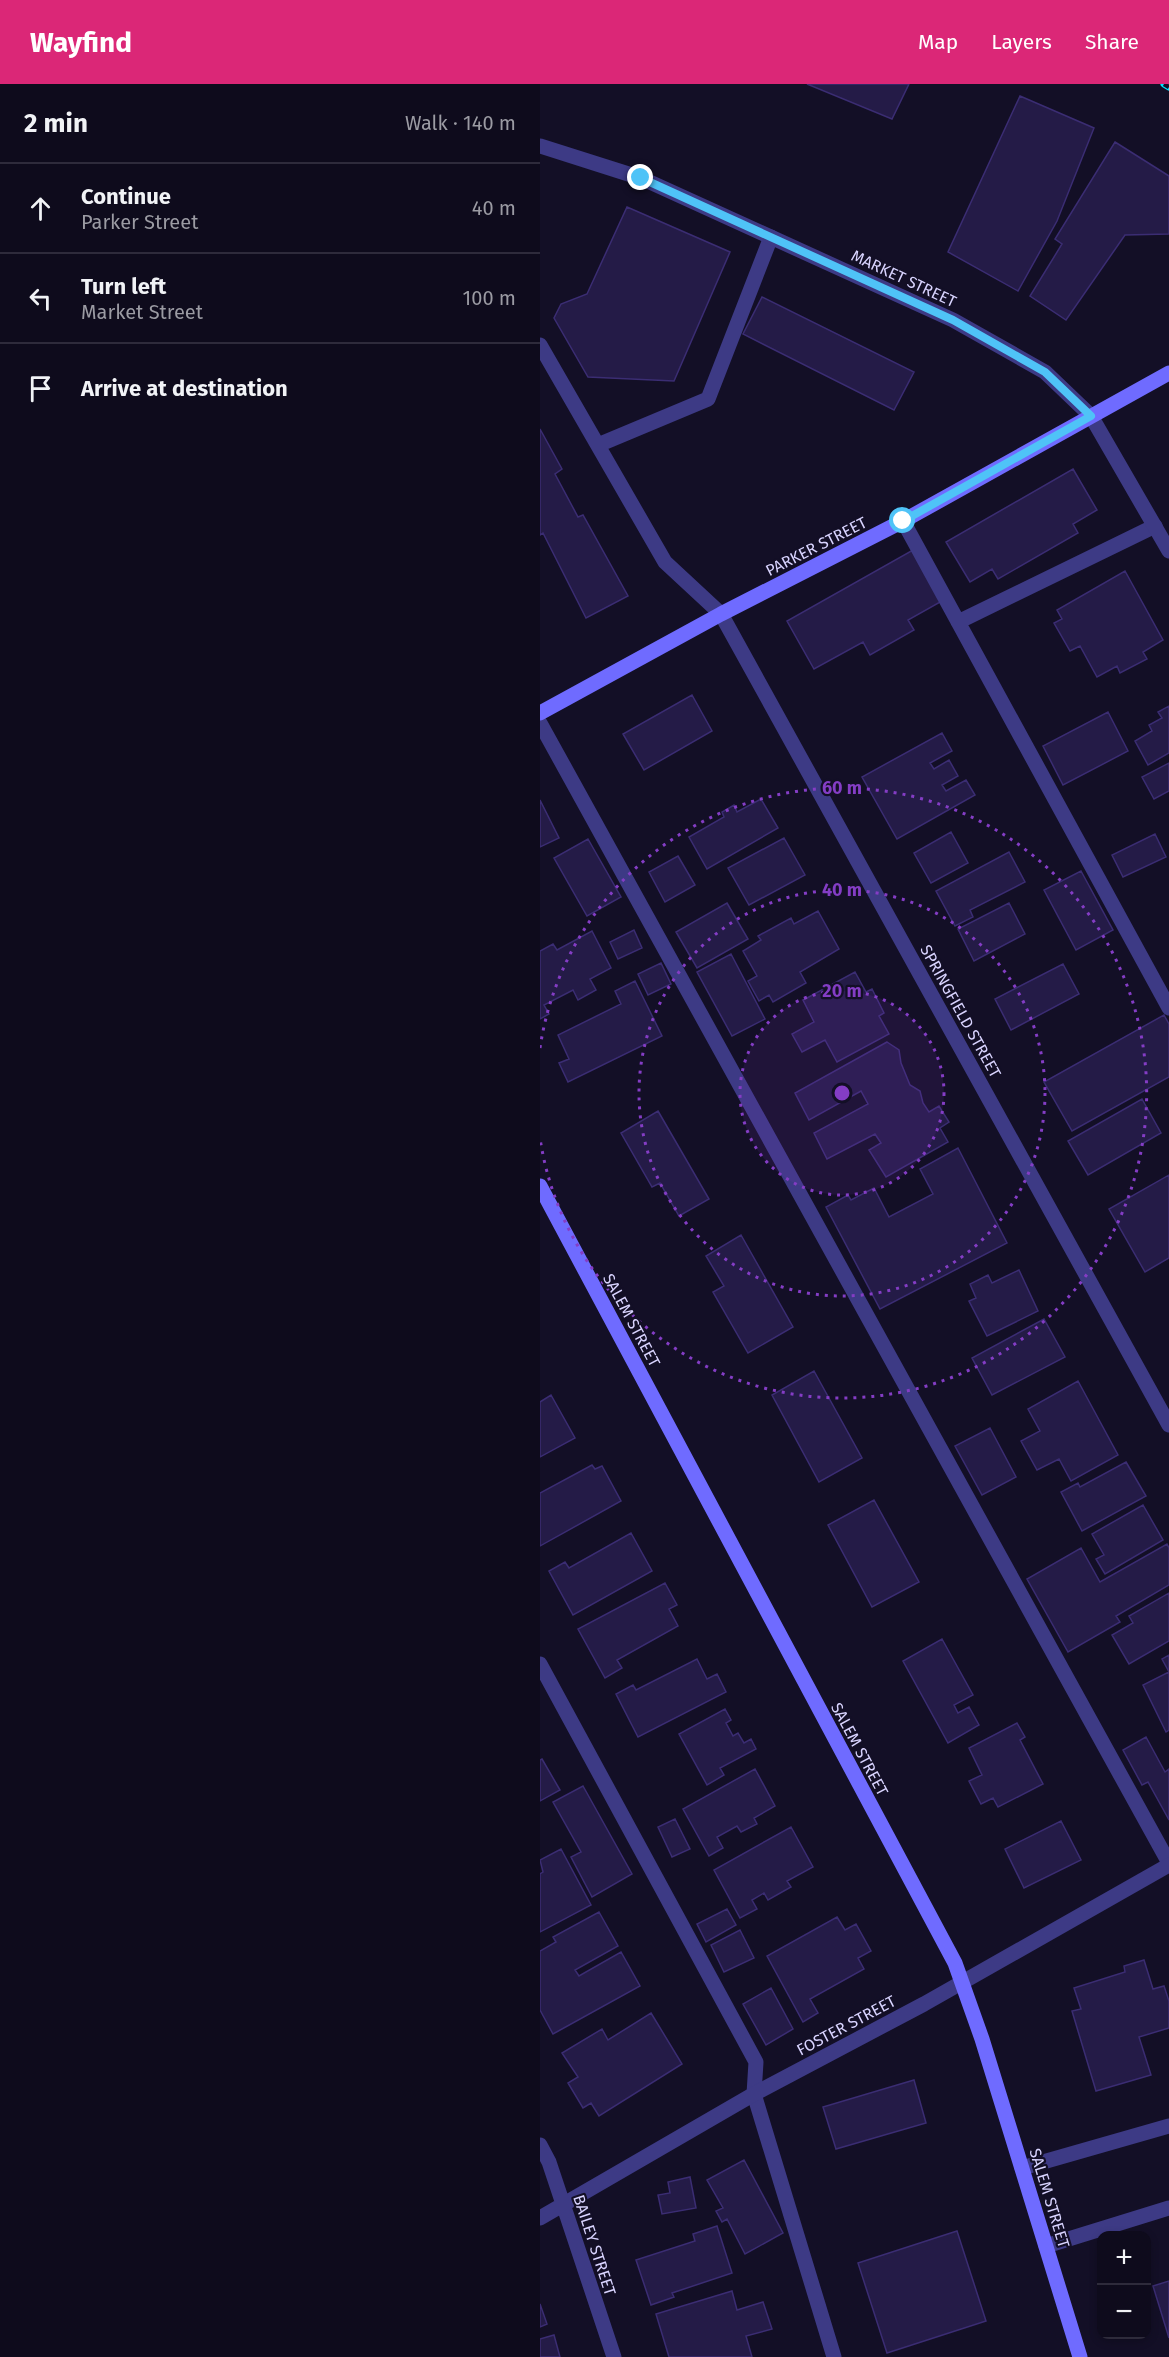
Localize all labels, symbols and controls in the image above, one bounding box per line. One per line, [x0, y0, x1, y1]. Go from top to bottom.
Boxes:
text: Wayfind [30, 26, 132, 59]
text: Map [918, 29, 958, 55]
text: Layers [991, 29, 1052, 55]
text: Share [1085, 29, 1139, 55]
text: 2 min [24, 108, 88, 139]
text: Walk · 140 m [405, 111, 516, 135]
route end [627, 164, 653, 190]
text: Continue [81, 183, 171, 210]
icon: ahead [24, 192, 57, 225]
text: 40 m [472, 196, 516, 220]
text: Parker Street [81, 210, 198, 234]
street label: MARKET STREET [848, 246, 960, 311]
text: Turn left [81, 273, 166, 300]
icon: left [24, 282, 57, 315]
text: 100 m [463, 286, 516, 310]
text: Market Street [81, 300, 203, 324]
icon: arrive [24, 372, 57, 405]
text: Arrive at destination [81, 375, 288, 402]
route start [889, 507, 915, 533]
street label: PARKER STREET [763, 513, 871, 580]
text: 60 m [822, 777, 862, 799]
text: 40 m [822, 879, 862, 901]
street label: SPRINGFIELD STREET [916, 942, 1005, 1082]
text: 20 m [822, 980, 862, 1002]
centre of rings [832, 1083, 852, 1103]
street label: SALEM STREET [599, 1270, 664, 1371]
street label: SALEM STREET [827, 1699, 892, 1800]
street label: FOSTER STREET [793, 1991, 900, 2060]
street label: SALEM STREET [1025, 2146, 1074, 2251]
street label: BAILEY STREET [569, 2192, 620, 2299]
map controls [1097, 2231, 1151, 2339]
button: + [1097, 2231, 1151, 2285]
button: − [1097, 2285, 1151, 2339]

